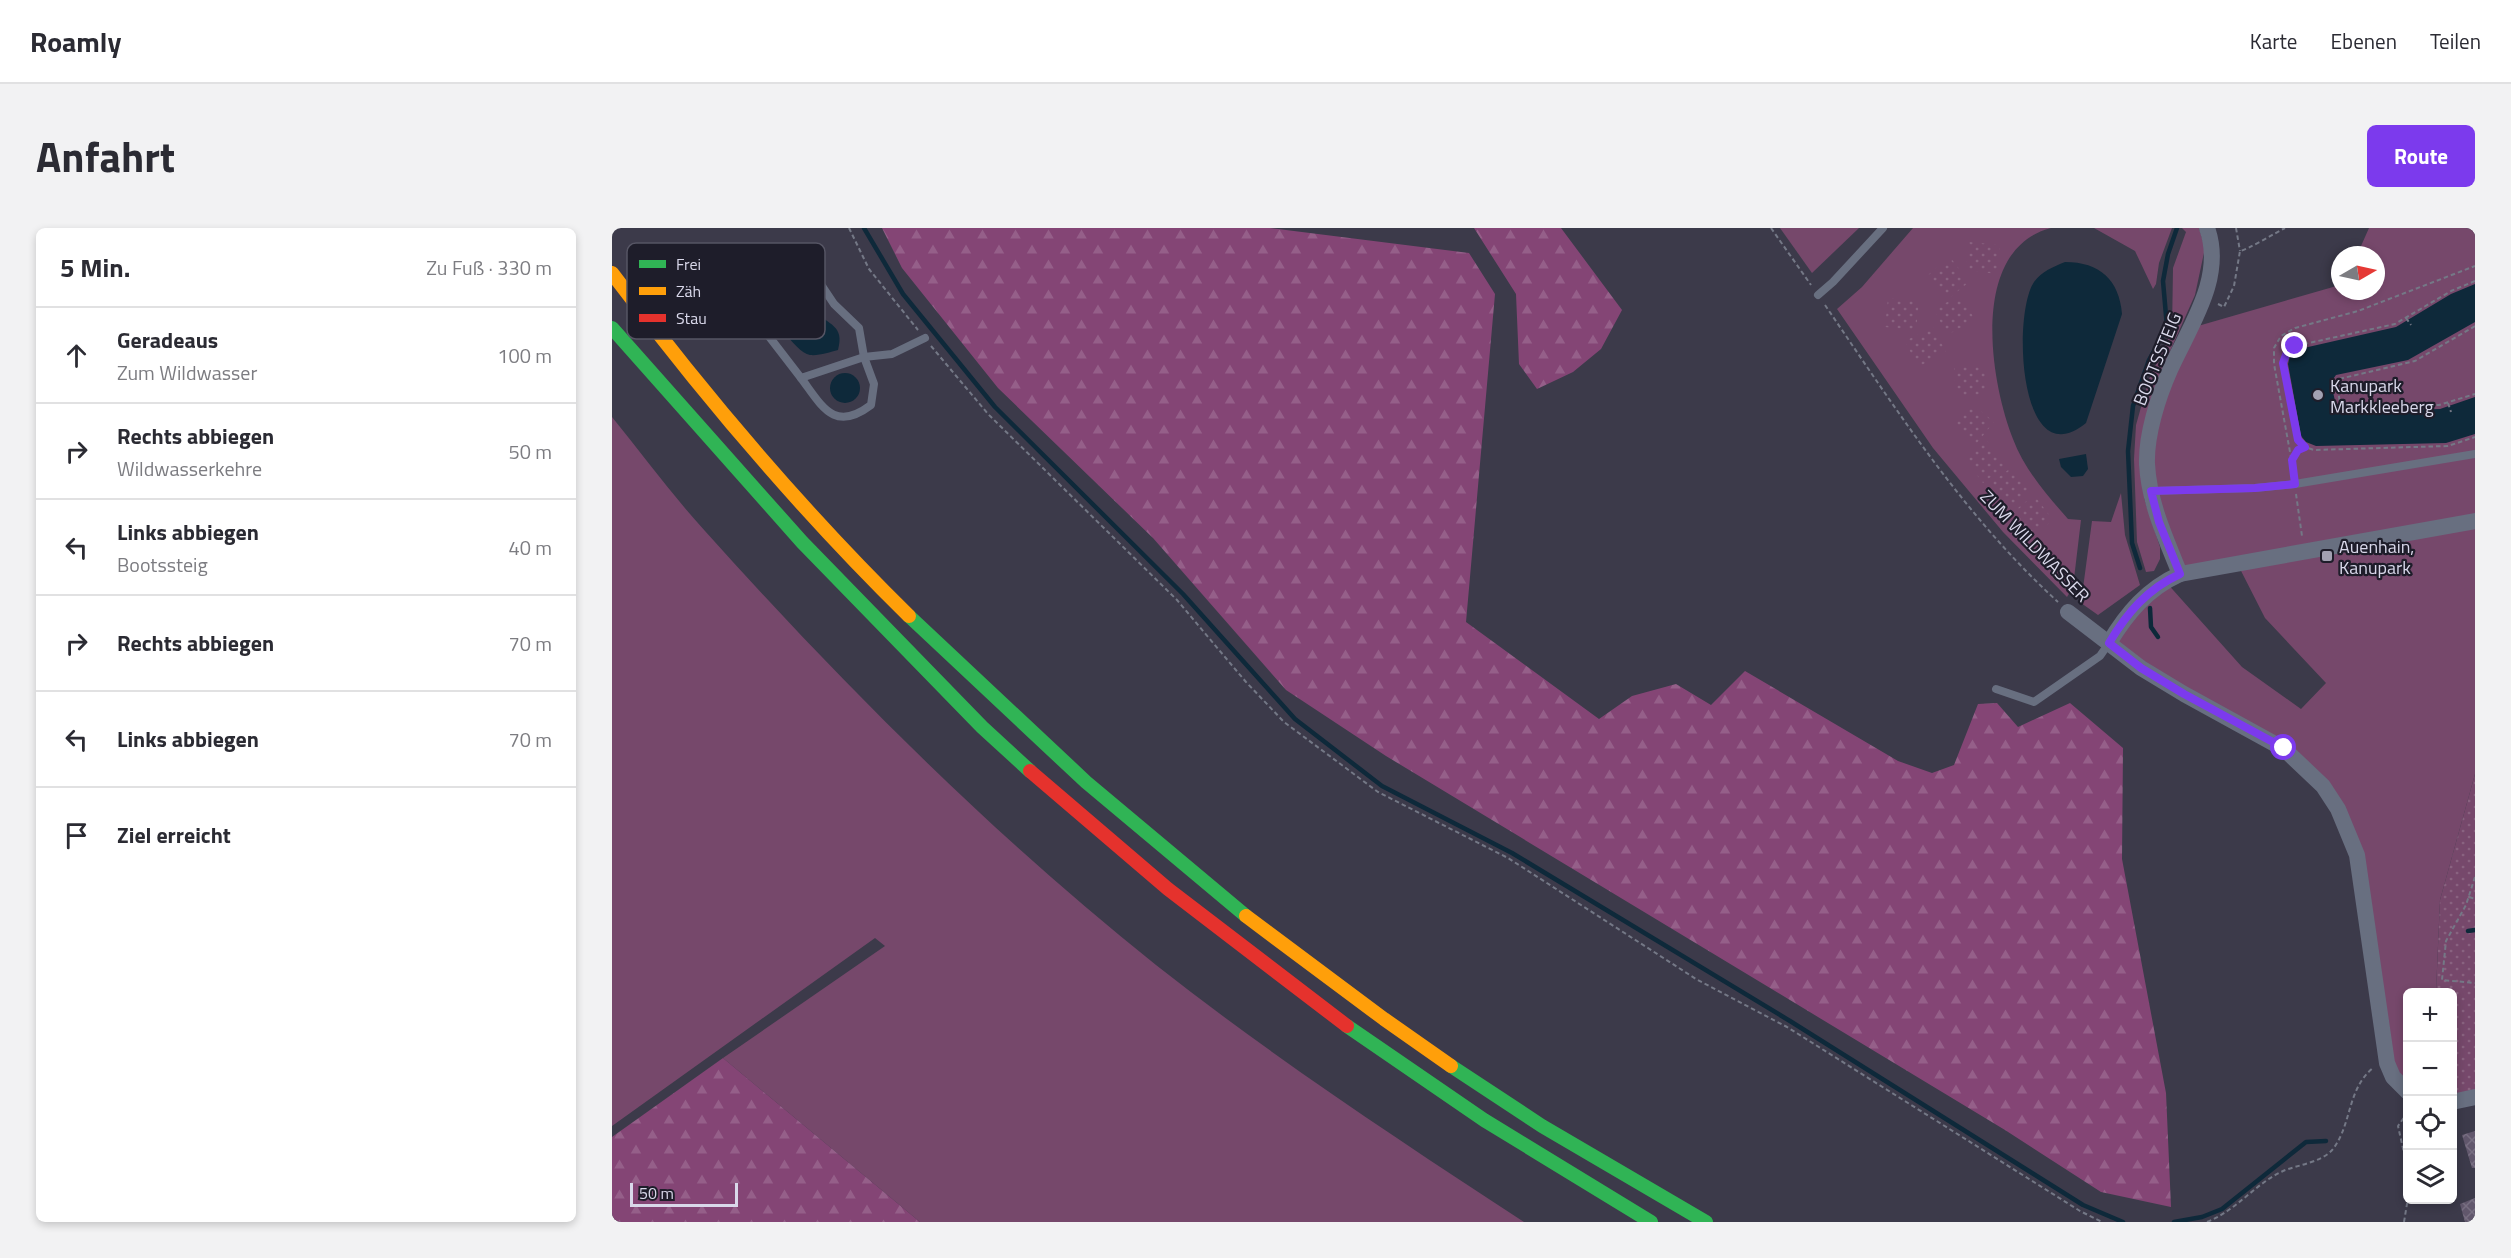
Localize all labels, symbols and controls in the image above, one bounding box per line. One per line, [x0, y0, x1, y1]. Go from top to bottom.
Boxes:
text: Roamly [30, 20, 121, 63]
text: Karte [2250, 25, 2297, 57]
text: Ebenen [2330, 25, 2397, 57]
text: Teilen [2430, 25, 2481, 57]
text: Anfahrt [36, 124, 175, 188]
button: Route [2367, 125, 2475, 187]
legend [627, 243, 825, 339]
north arrow [2331, 246, 2385, 300]
text: 5 Min. [60, 248, 130, 287]
text: Zu Fuß · 330 m [426, 252, 552, 283]
text: Frei [676, 252, 701, 276]
text: Zäh [676, 279, 701, 303]
text: Stau [676, 306, 707, 330]
street label: BOOTSSTEIG [2126, 308, 2188, 410]
text: Geradeaus [117, 323, 218, 357]
route end [2281, 332, 2307, 358]
icon: ahead [60, 339, 93, 372]
text: 100 m [497, 340, 552, 371]
text: Zum Wildwasser [117, 357, 257, 388]
place label: Kanupark Markkleeberg [2330, 372, 2434, 420]
marker: Kanupark Markkleeberg [2311, 388, 2325, 402]
text: Rechts abbiegen [117, 419, 274, 453]
icon: right [60, 435, 93, 468]
text: 50 m [508, 436, 552, 467]
text: Wildwasserkehre [117, 453, 262, 484]
street label: ZUM WILDWASSER [1974, 484, 2096, 608]
text: Links abbiegen [117, 515, 259, 549]
icon: left [60, 531, 93, 564]
text: 40 m [508, 532, 552, 563]
place label: Auenhain, Kanupark [2339, 533, 2414, 581]
text: Bootssteig [117, 549, 208, 580]
marker: Auenhain, Kanupark [2320, 549, 2334, 563]
text: Rechts abbiegen [117, 626, 274, 660]
icon: right [60, 627, 93, 660]
text: 70 m [508, 628, 552, 659]
text: Links abbiegen [117, 722, 259, 756]
icon: left [60, 723, 93, 756]
text: 70 m [508, 724, 552, 755]
route start [2270, 734, 2296, 760]
text: Ziel erreicht [117, 818, 231, 852]
icon: arrive [60, 819, 93, 852]
map controls [2403, 988, 2457, 1204]
button: + [2403, 988, 2457, 1042]
button: − [2403, 1042, 2457, 1096]
button: locate [2403, 1096, 2457, 1150]
button: layers [2403, 1150, 2457, 1204]
scale bar [630, 1180, 738, 1208]
text: 50 m [639, 1181, 674, 1205]

